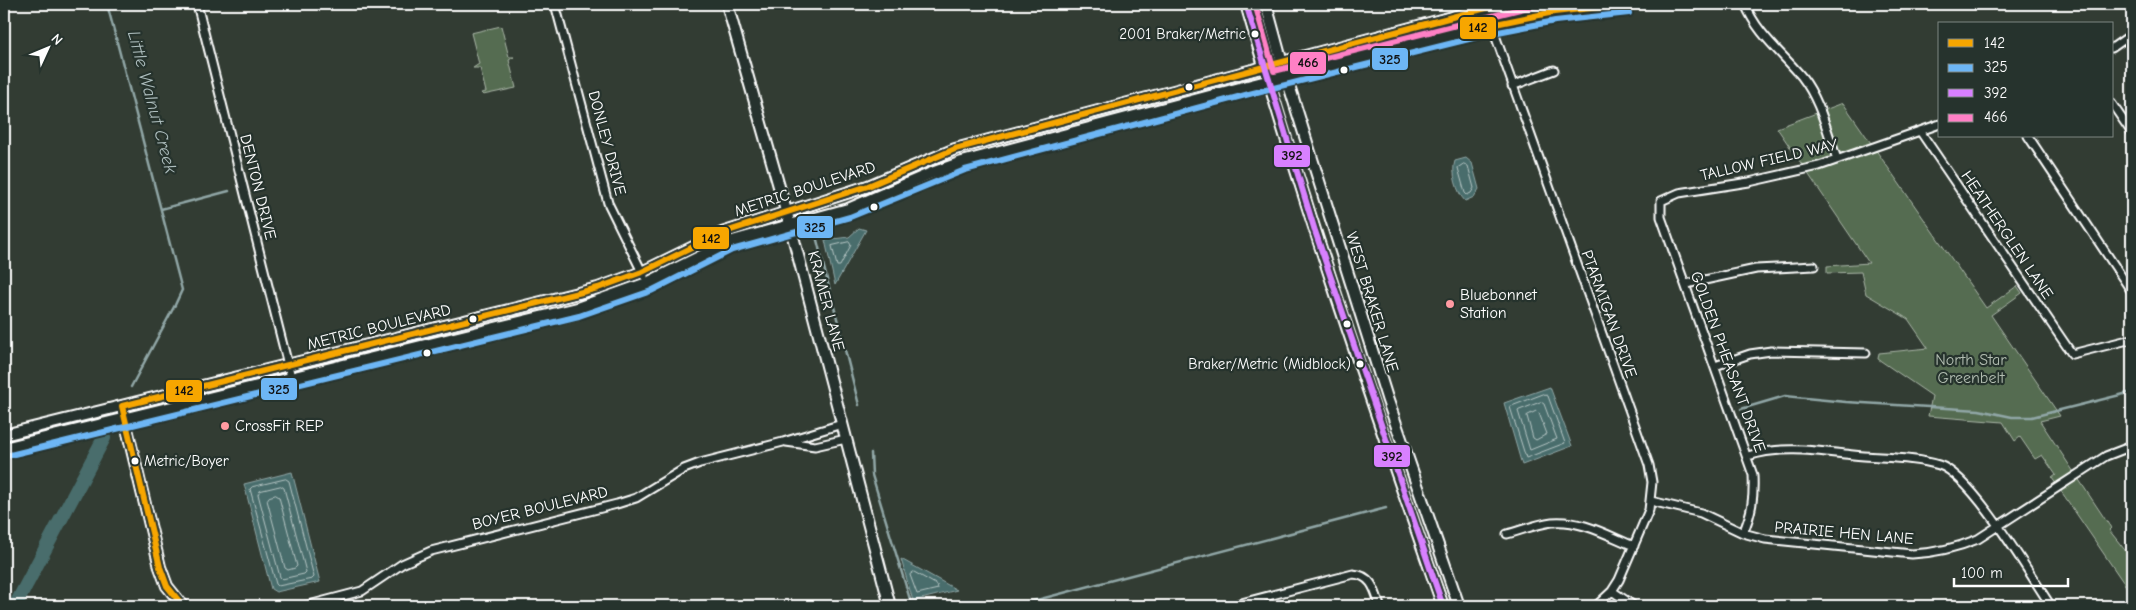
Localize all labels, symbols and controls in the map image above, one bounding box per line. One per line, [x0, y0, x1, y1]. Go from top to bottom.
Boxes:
line badge: 142 [1459, 16, 1497, 40]
text: 142 [1469, 19, 1487, 36]
north arrow [22, 22, 72, 72]
legend [1938, 22, 2114, 138]
place label: 2001 Braker/Metric [1119, 25, 1246, 43]
water label: Little Walnut Creek [123, 28, 181, 176]
marker: 2001 Braker/Metric [1250, 29, 1260, 39]
text: N [48, 30, 66, 49]
text: 142 [1984, 34, 2005, 52]
line badge: 325 [1371, 47, 1409, 71]
line badge: 466 [1289, 51, 1327, 75]
text: 325 [1379, 51, 1401, 68]
text: 466 [1297, 54, 1319, 71]
text: 325 [1984, 58, 2008, 76]
unlabelled marker [1339, 65, 1349, 75]
unlabelled marker [1184, 82, 1194, 92]
text: 392 [1984, 84, 2007, 102]
street label: DONLEY DRIVE [584, 89, 630, 198]
text: 466 [1984, 108, 2008, 126]
street label: DENTON DRIVE [236, 132, 280, 242]
street label: TALLOW FIELD WAY [1699, 135, 1840, 185]
line badge: 392 [1273, 144, 1311, 168]
text: 392 [1281, 147, 1303, 164]
street label: METRIC BOULEVARD [732, 158, 878, 220]
street label: HEATHERGLEN LANE [1957, 167, 2057, 303]
unlabelled marker [869, 202, 879, 212]
line badge: 325 [796, 215, 834, 239]
text: 325 [804, 219, 826, 236]
line badge: 142 [692, 226, 730, 250]
text: 142 [702, 230, 720, 247]
street label: WEST BRAKER LANE [1342, 230, 1402, 375]
street label: PTARMIGAN DRIVE [1578, 248, 1641, 381]
street label: KRAMER LANE [804, 249, 848, 354]
street label: GOLDEN PHEASANT DRIVE [1687, 269, 1769, 455]
place label: Bluebonnet Station [1460, 286, 1537, 322]
marker: Bluebonnet Station [1444, 298, 1456, 310]
street label: METRIC BOULEVARD [305, 300, 453, 354]
unlabelled marker [468, 314, 478, 324]
unlabelled marker [1342, 319, 1352, 329]
unlabelled marker [422, 348, 432, 358]
park label: North Star Greenbelt [1935, 351, 2007, 387]
place label: Braker/Metric (Midblock) [1188, 355, 1351, 373]
marker: Braker/Metric (Midblock) [1355, 359, 1365, 369]
line badge: 325 [260, 377, 298, 401]
line badge: 142 [165, 379, 203, 403]
text: 325 [268, 381, 290, 398]
text: 142 [175, 382, 193, 399]
place label: CrossFit REP [235, 417, 324, 435]
marker: CrossFit REP [219, 420, 231, 432]
line badge: 392 [1373, 444, 1411, 468]
text: 392 [1381, 448, 1403, 465]
place label: Metric/Boyer [144, 452, 229, 470]
marker: Metric/Boyer [130, 456, 140, 466]
street label: BOYER BOULEVARD [470, 482, 610, 534]
street label: PRAIRIE HEN LANE [1774, 518, 1915, 548]
scale bar [1954, 555, 2067, 587]
text: 100 m [1961, 564, 2003, 582]

